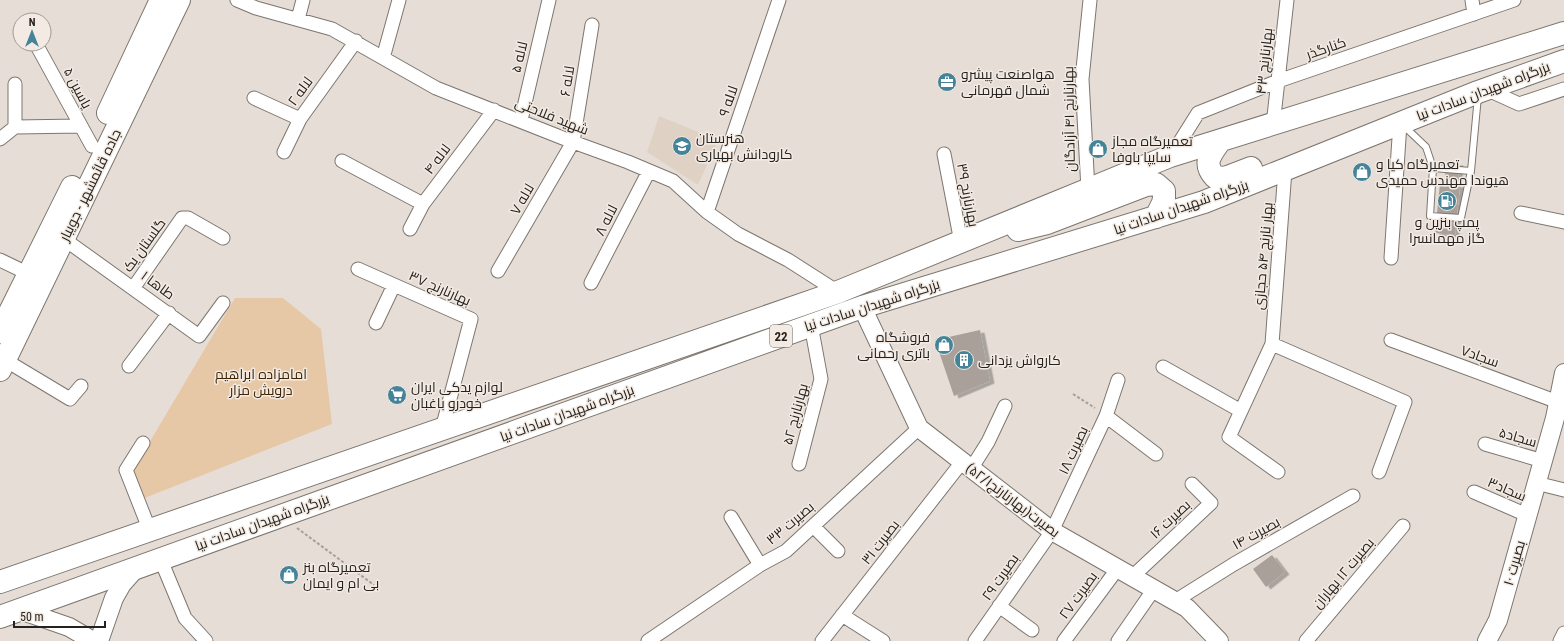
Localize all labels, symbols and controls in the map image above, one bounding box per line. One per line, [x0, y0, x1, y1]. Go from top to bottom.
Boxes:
north arrow [12, 12, 52, 52]
text: N [29, 16, 36, 29]
street label: بهارنارنج ۴۳ [1253, 27, 1276, 95]
street label: کنارگذر [1303, 34, 1348, 63]
street label: لاله ۵ [508, 40, 530, 74]
street label: بزرگراه شهیدان سادات نیا [1414, 58, 1552, 124]
street label: یاسین ۵ [61, 65, 96, 112]
street label: لاله ۶ [557, 65, 577, 97]
place label: هواصنعت پیشرو شمال قهرمانی [961, 66, 1055, 99]
street label: بهارنارنج ۴۱ آزادگان [1060, 66, 1079, 172]
office icon: هواصنعت پیشرو شمال قهرمانی [936, 71, 958, 93]
street label: لاله ۲ [284, 74, 316, 108]
street label: لاله ۹ [715, 84, 741, 118]
street label: شهید فلاحتی [513, 94, 591, 138]
street label: جاده قائمشهر - جویبار [55, 126, 124, 245]
place label: هنرستان کارودانش بهیاری [696, 130, 793, 162]
place label: تعمیرگاه مجاز سایپا باوفا [1111, 133, 1193, 167]
school or university icon: هنرستان کارودانش بهیاری [671, 135, 693, 157]
shop icon: تعمیرگاه مجاز سایپا باوفا [1087, 138, 1109, 160]
street label: لاله ۴ [421, 141, 453, 177]
place label: تعمیرگاه کیا و هیوندا مهندس حمیدی [1376, 156, 1509, 188]
shop icon: تعمیرگاه کیا و هیوندا مهندس حمیدی [1351, 161, 1373, 183]
street label: بهارنارنج ۳۹ [953, 162, 982, 229]
street label: بزرگراه شهیدان سادات نیا [1111, 176, 1251, 238]
street label: لاله ۷ [507, 181, 537, 217]
fuel station icon: پمپ بنزین و گاز مهمانسرا [1436, 190, 1458, 212]
street label: بهار نارنج ۵۴ حجازی [1250, 201, 1277, 311]
street label: لاله ۸ [591, 202, 621, 238]
place label: پمپ بنزین و گاز مهمانسرا [1409, 214, 1485, 246]
street label: گلستان یک [119, 215, 169, 275]
street label: بهارنارنج ۳۷ [406, 267, 474, 310]
street label: طاها ۱ [138, 268, 178, 302]
street label: بزرگراه شهیدان سادات نیا [802, 276, 942, 334]
road number: 22 [770, 325, 792, 347]
place label: فروشگاه باتری رحمانی [857, 329, 930, 361]
shop icon: فروشگاه باتری رحمانی [933, 334, 955, 356]
street label: سجاد۷ [1459, 342, 1501, 370]
building icon: کارواش یزدانی [953, 349, 975, 371]
place label: کارواش یزدانی [978, 352, 1061, 368]
park label: امامزاده ابراهیم درویش مزار [215, 366, 307, 398]
place label: لوازم یدکی ایران خودرو باغبان [411, 379, 503, 411]
street label: بزرگراه شهیدان سادات نیا [498, 381, 636, 445]
street label: بهارنارنج ۵۲ [779, 381, 812, 447]
supermarket icon: لوازم یدکی ایران خودرو باغبان [386, 384, 408, 406]
street label: بصیرت ۱۸ [1055, 423, 1091, 477]
street label: سجاد۵ [1497, 424, 1539, 450]
street label: بصیرت(بهارنارنج۵۲/۱) [962, 460, 1063, 541]
street label: سجاد۳ [1485, 474, 1529, 504]
street label: بزرگراه شهیدان سادات نیا [193, 490, 331, 554]
street label: بصیرت ۱۶ [1147, 496, 1193, 542]
street label: بصیرت ۳۳ [763, 498, 817, 548]
street label: بصیرت ۱۴ [1229, 513, 1283, 553]
street label: بصیرت ۳۱ [858, 517, 902, 567]
street label: بصیرت ۱۲ بهاران [1309, 534, 1377, 612]
street label: بصیرت ۱۰ [1500, 539, 1528, 587]
street label: بصیرت ۲۹ [978, 551, 1022, 603]
place label: تعمیرگاه بنز بی ام و ایمان [302, 559, 379, 593]
shop icon: تعمیرگاه بنز بی ام و ایمان [278, 564, 300, 586]
street label: بصیرت ۲۷ [1056, 568, 1100, 622]
scale bar [14, 603, 105, 629]
text: 50 m [20, 610, 44, 624]

